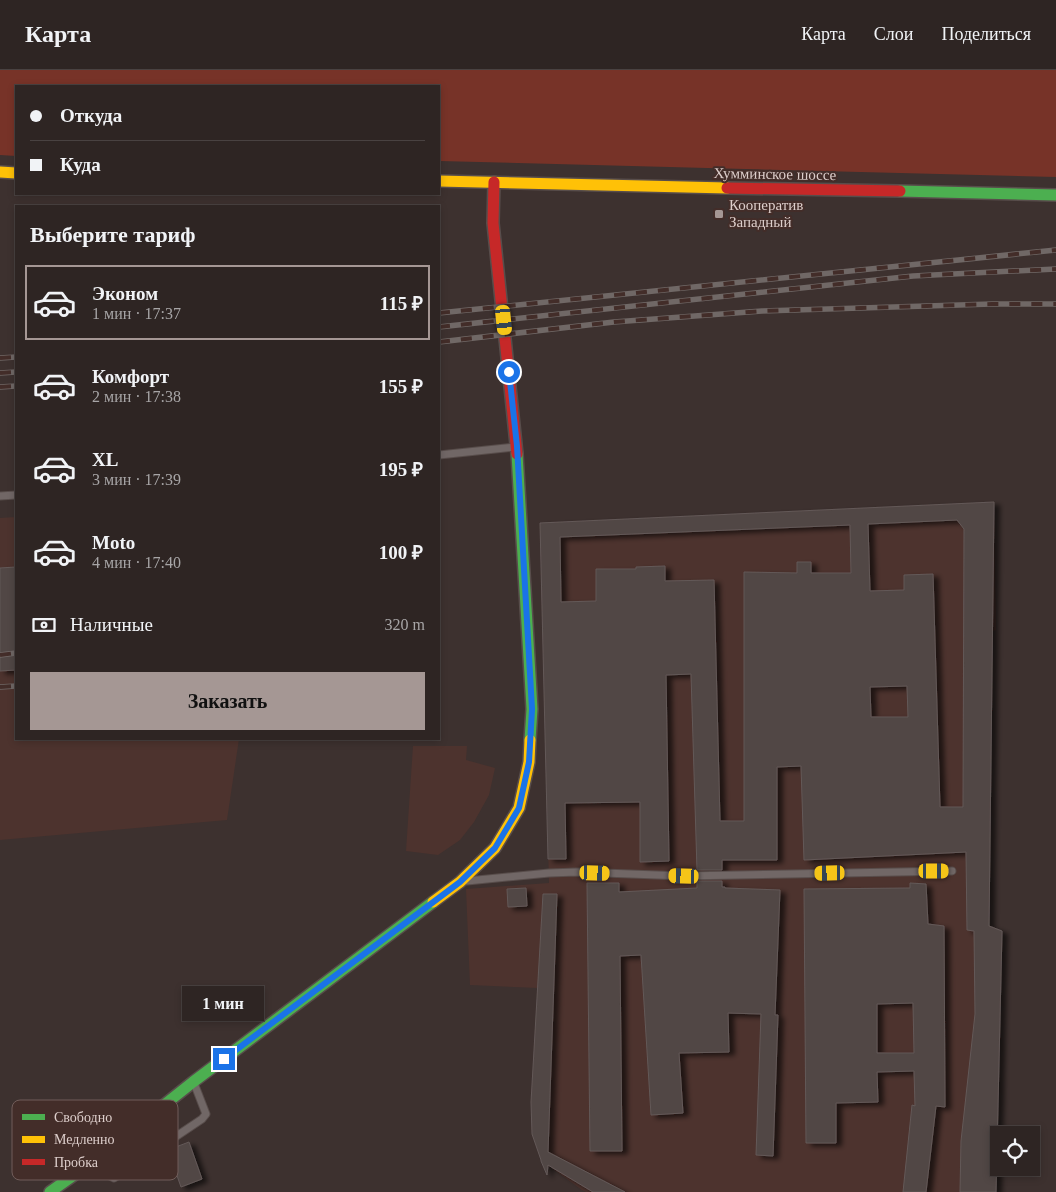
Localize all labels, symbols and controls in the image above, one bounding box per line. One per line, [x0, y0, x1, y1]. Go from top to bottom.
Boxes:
text: Карта [25, 21, 91, 47]
text: Карта [801, 24, 846, 44]
text: Слои [874, 24, 913, 44]
text: Поделиться [941, 24, 1031, 44]
text: Откуда [60, 105, 122, 126]
text: Куда [60, 154, 101, 175]
street label: Хумминское шоссе [714, 165, 837, 183]
place label: Кооператив Западный [729, 197, 803, 230]
marker: Кооператив Западный [713, 208, 725, 220]
text: Выберите тариф [30, 222, 196, 247]
icon: car [32, 280, 77, 325]
text: Эконом [92, 283, 158, 304]
text: 115 ₽ [380, 293, 423, 314]
car [494, 304, 513, 336]
text: 1 мин · 17:37 [92, 305, 181, 322]
route start [498, 361, 520, 383]
icon: car [32, 363, 77, 408]
text: Комфорт [92, 366, 169, 387]
text: 155 ₽ [379, 376, 423, 397]
text: 2 мин · 17:38 [92, 388, 181, 405]
icon: car [32, 446, 77, 491]
text: XL [92, 449, 118, 470]
text: 195 ₽ [379, 459, 423, 480]
text: 3 мин · 17:39 [92, 471, 181, 488]
icon: car [32, 529, 77, 574]
text: Moto [92, 532, 135, 553]
text: 100 ₽ [379, 542, 423, 563]
text: 4 мин · 17:40 [92, 554, 181, 571]
icon: cash [30, 611, 58, 639]
text: Наличные [70, 614, 153, 635]
text: 320 m [385, 616, 425, 633]
button: Заказать [30, 672, 425, 730]
car [919, 864, 949, 879]
car [579, 865, 610, 881]
car [814, 865, 845, 881]
car [668, 868, 699, 884]
callout: 1 мин [183, 986, 265, 1022]
text: 1 мин [202, 995, 244, 1012]
route end [213, 1048, 235, 1070]
legend [12, 1100, 178, 1180]
text: Свободно [54, 1110, 112, 1125]
map controls [990, 1126, 1040, 1176]
button: locate [990, 1126, 1040, 1176]
text: Медленно [54, 1132, 115, 1147]
text: Пробка [54, 1155, 99, 1170]

